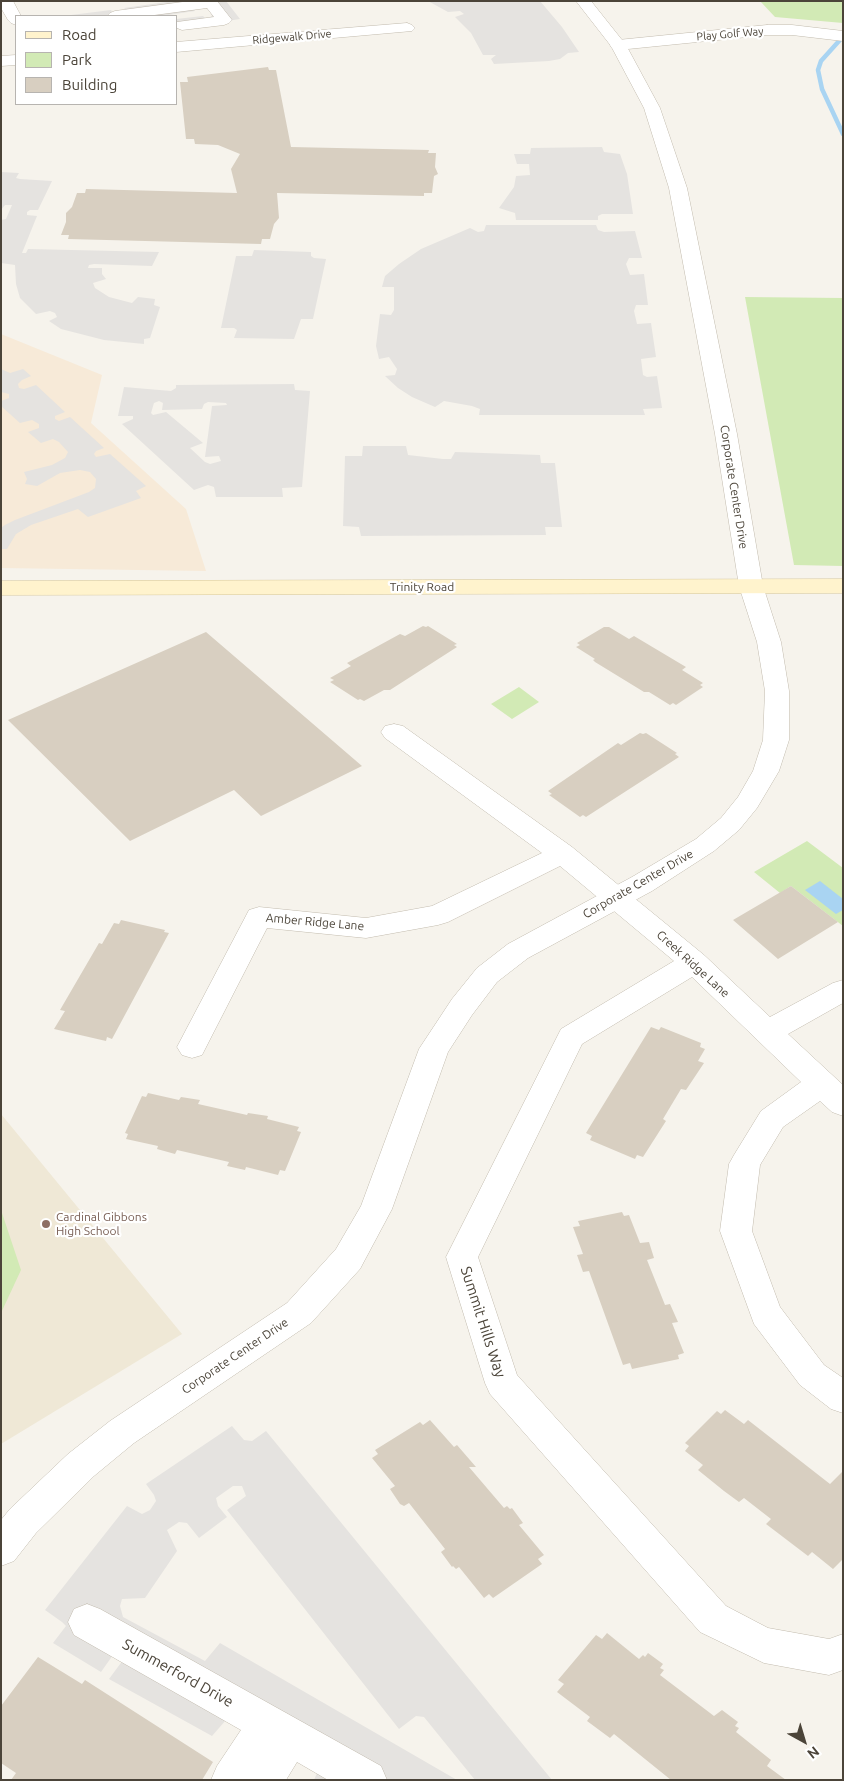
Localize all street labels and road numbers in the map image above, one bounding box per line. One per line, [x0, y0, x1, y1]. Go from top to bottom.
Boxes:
street label: Play Golf Way [696, 24, 764, 44]
street label: Ridgewalk Drive [252, 27, 332, 47]
street label: Corporate Center Drive [717, 424, 751, 550]
street label: Trinity Road [390, 580, 454, 594]
street label: Corporate Center Drive [580, 846, 696, 922]
street label: Amber Ridge Lane [265, 911, 365, 933]
street label: Creek Ridge Lane [653, 927, 733, 1001]
street label: Summit Hills Way [457, 1264, 509, 1380]
street label: Corporate Center Drive [179, 1315, 291, 1397]
street label: Summerford Drive [119, 1635, 237, 1711]

